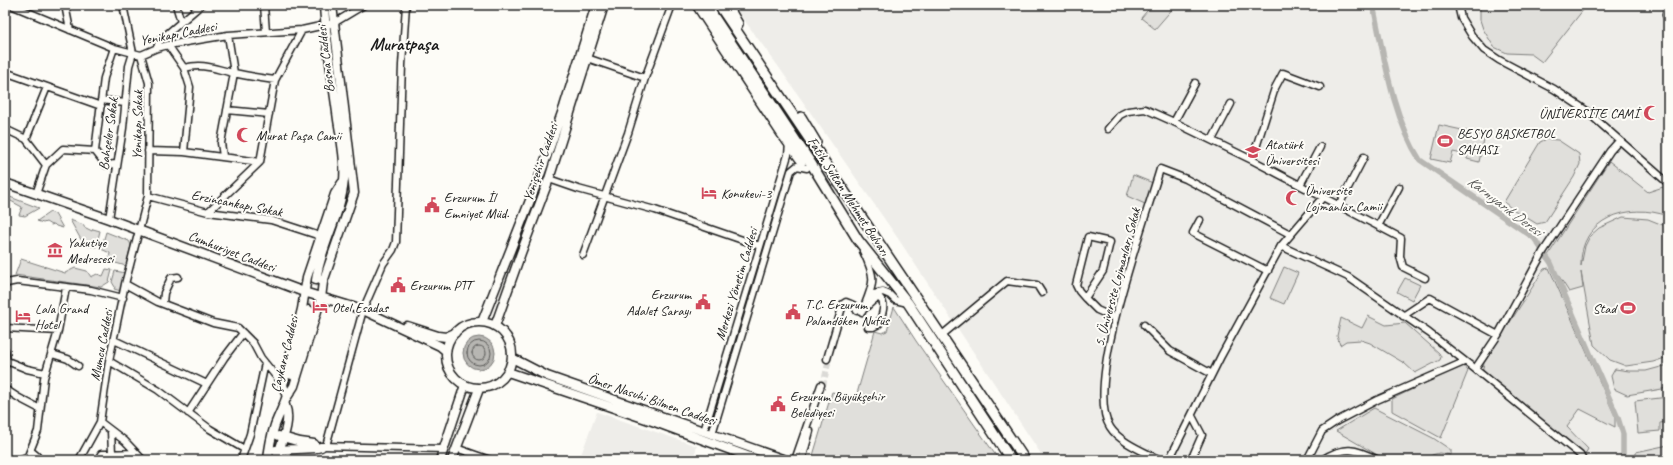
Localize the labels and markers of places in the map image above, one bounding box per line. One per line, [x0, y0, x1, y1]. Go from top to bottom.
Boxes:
mosque icon: ÜNİVERSİTE CAMİ [1642, 104, 1660, 122]
place label: ÜNİVERSİTE CAMİ [1539, 105, 1642, 122]
place label: BESYO BASKETBOL SAHASI [1457, 125, 1556, 158]
mosque icon: Murat Paşa Camii [235, 126, 253, 144]
place label: Murat Paşa Camii [256, 127, 343, 144]
sports icon: BESYO BASKETBOL SAHASI [1436, 132, 1454, 150]
place label: Atatürk Üniversitesi [1265, 136, 1321, 169]
school or university icon: Atatürk Üniversitesi [1244, 143, 1262, 161]
place label: Üniversite Lojmanlar Camii [1305, 182, 1384, 215]
hotel icon: Konukevi-3 [700, 184, 718, 202]
place label: Konukevi-3 [721, 185, 773, 202]
place label: Erzurum İl Emniyet Müd. [444, 189, 509, 222]
mosque icon: Üniversite Lojmanlar Camii [1284, 189, 1302, 207]
public building icon: Erzurum İl Emniyet Müd. [423, 196, 441, 214]
place label: Yakutiye Medresesi [67, 234, 116, 267]
museum icon: Yakutiye Medresesi [46, 241, 64, 259]
public building icon: Erzurum PTT [389, 276, 407, 294]
place label: Erzurum PTT [410, 277, 476, 294]
place label: Erzurum Adalet Sarayı [626, 286, 692, 319]
public building icon: Erzurum Adalet Sarayı [694, 293, 712, 311]
place label: T.C. Erzurum Palandöken Nufüs [805, 296, 890, 329]
hotel icon: Otel Esadas [311, 298, 329, 316]
place label: Otel Esadas [332, 299, 389, 316]
sports icon: Stad [1619, 299, 1637, 317]
place label: Lala Grand Hotel [35, 300, 91, 333]
place label: Stad [1593, 300, 1618, 317]
public building icon: T.C. Erzurum Palandöken Nufüs [784, 303, 802, 321]
hotel icon: Lala Grand Hotel [14, 307, 32, 325]
place label: Erzurum Büyükşehir Belediyesi [790, 388, 885, 421]
public building icon: Erzurum Büyükşehir Belediyesi [769, 395, 787, 413]

